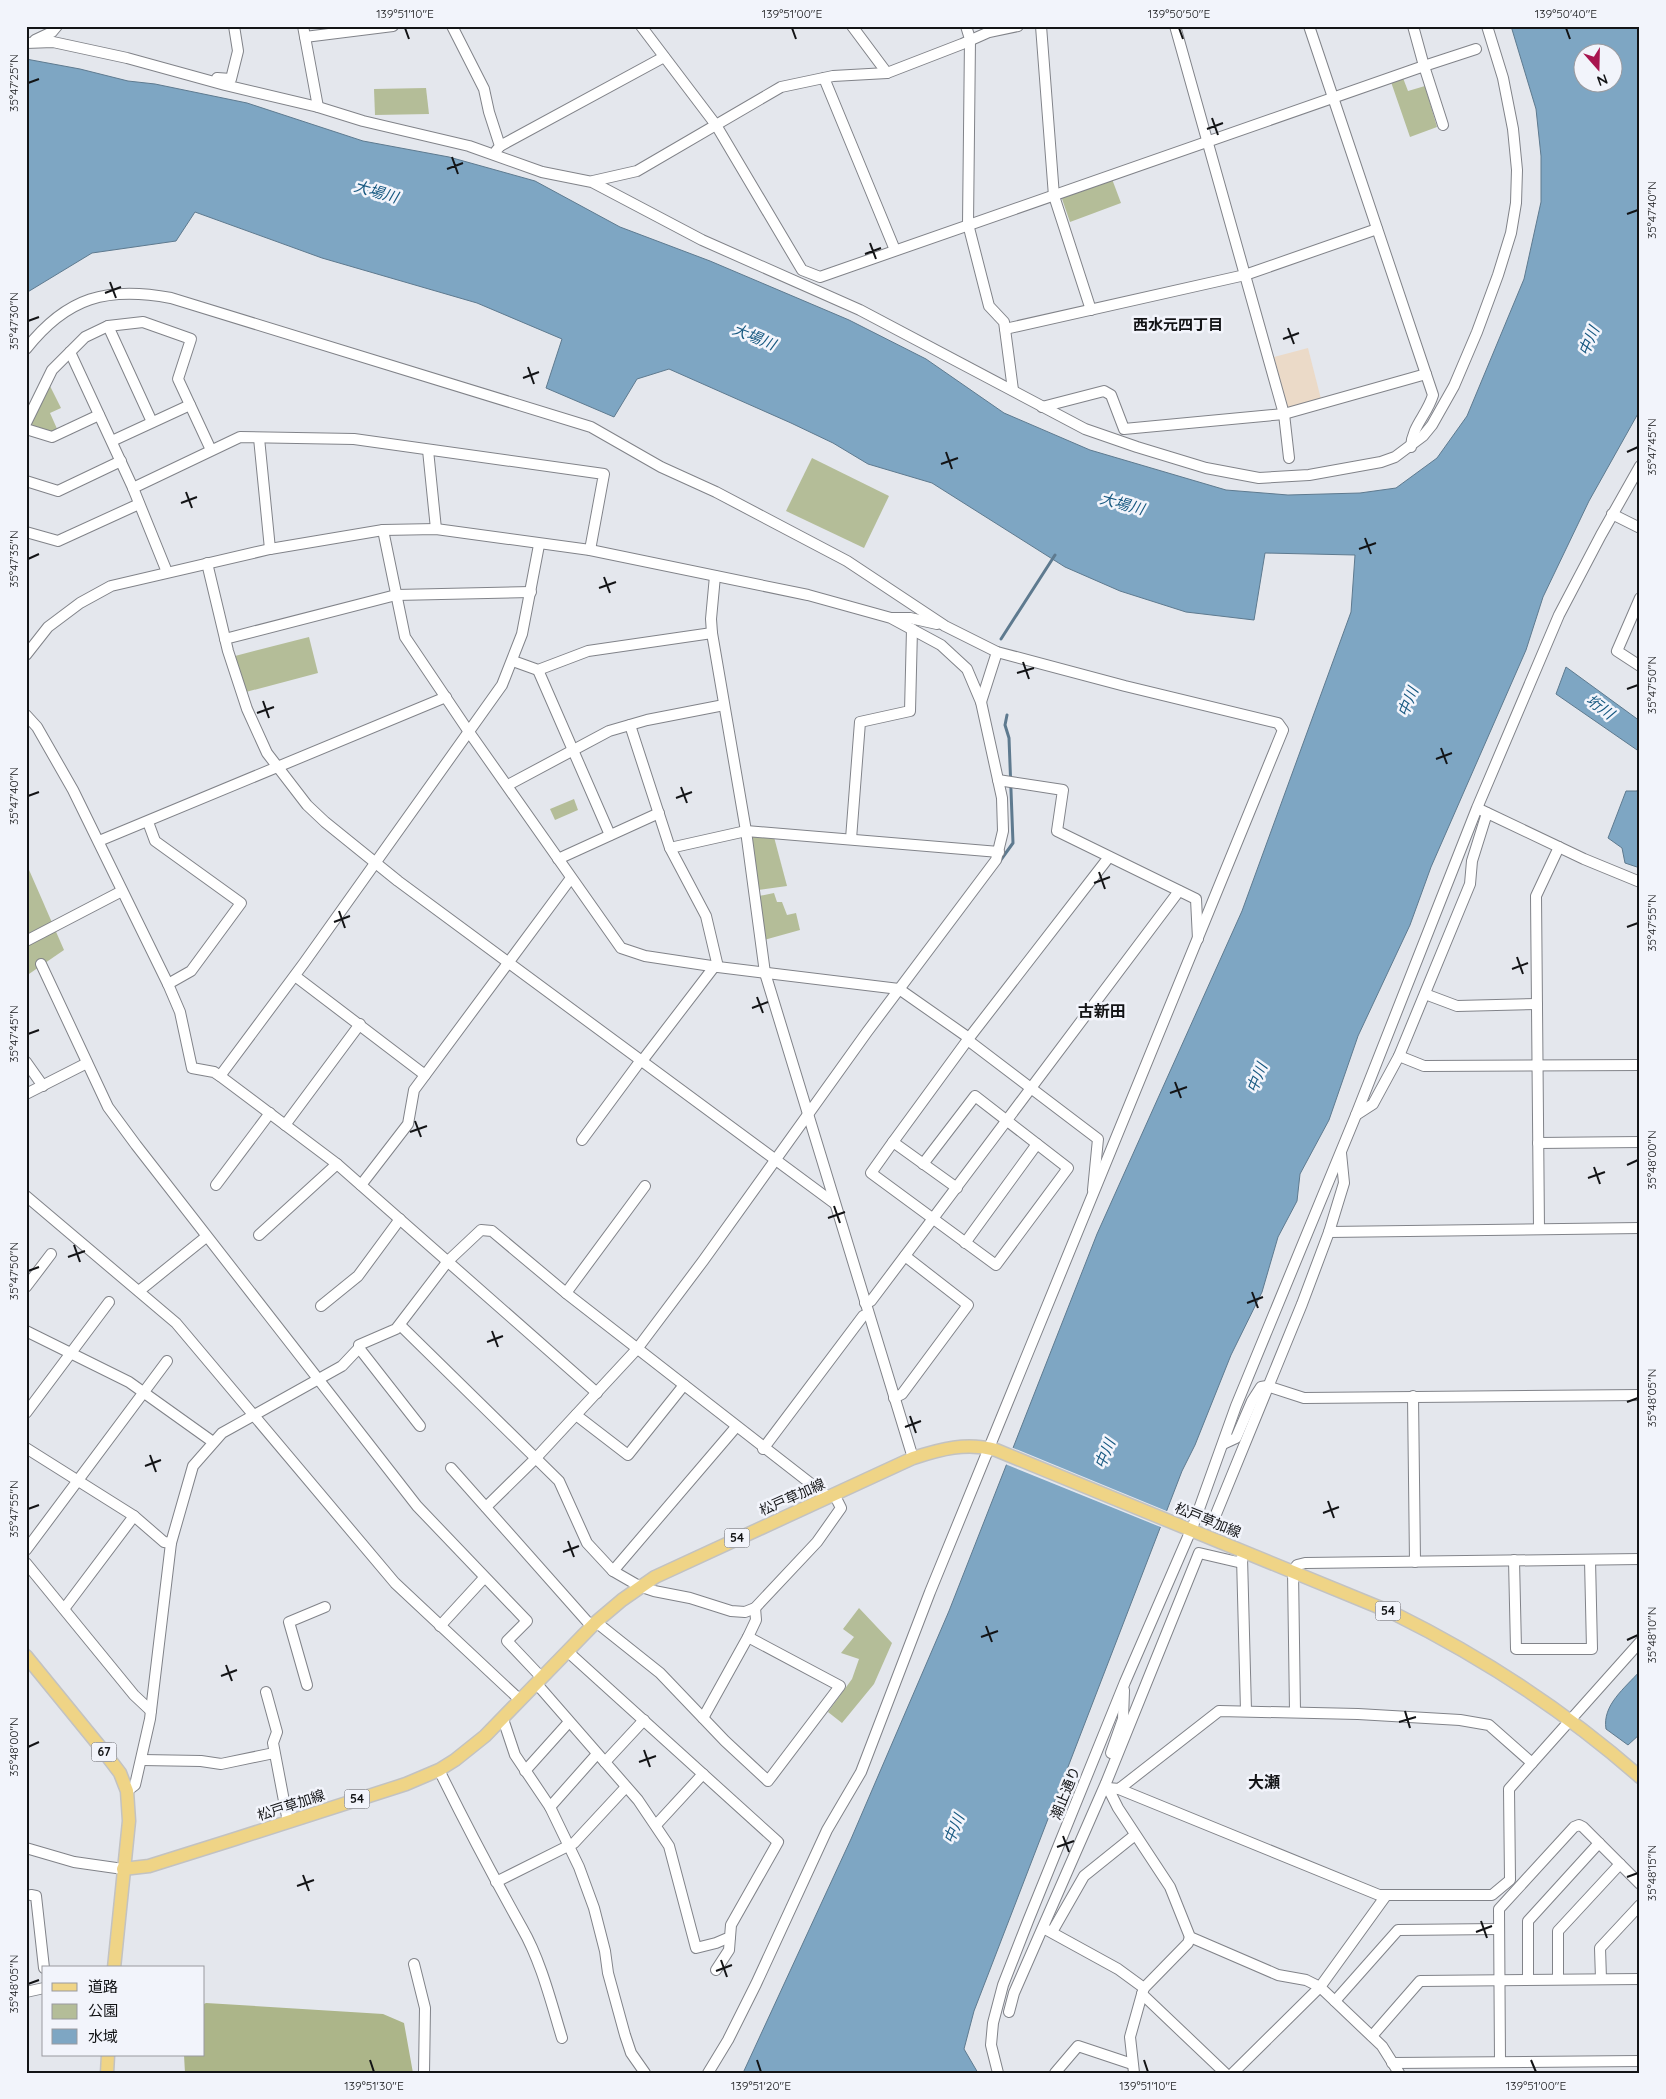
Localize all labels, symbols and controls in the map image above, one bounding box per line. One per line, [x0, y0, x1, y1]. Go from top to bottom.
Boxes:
text: 139°51'10"E [376, 6, 434, 21]
text: 139°51'00"E [762, 6, 822, 21]
text: 139°50'50"E [1148, 6, 1210, 21]
text: 139°50'40"E [1535, 6, 1597, 21]
north arrow [1574, 42, 1624, 92]
text: 35°47'25"N [6, 54, 21, 112]
text: N [1595, 70, 1610, 90]
water label: 大場川 [352, 176, 402, 207]
text: 35°47'40"N [1644, 181, 1659, 239]
text: 35°47'30"N [6, 292, 21, 350]
district label: 西水元四丁目 [1133, 315, 1223, 334]
water label: 大場川 [730, 319, 780, 355]
water label: 中川 [1574, 321, 1604, 358]
text: 35°47'45"N [1644, 418, 1659, 476]
water label: 大場川 [1098, 489, 1148, 519]
text: 35°47'35"N [6, 530, 21, 588]
text: 35°47'50"N [1644, 656, 1659, 714]
water label: 中川 [1393, 682, 1423, 719]
water label: 垳川 [1583, 690, 1620, 724]
text: 35°47'40"N [6, 767, 21, 825]
text: 35°47'55"N [1644, 894, 1659, 952]
district label: 古新田 [1078, 1001, 1126, 1021]
text: 35°47'45"N [6, 1005, 21, 1063]
water label: 中川 [1242, 1058, 1272, 1095]
text: 35°48'00"N [1644, 1130, 1659, 1190]
text: 35°47'50"N [6, 1242, 21, 1300]
text: 35°48'05"N [1644, 1369, 1659, 1427]
water label: 中川 [1090, 1434, 1120, 1471]
street label: 松戸草加線 [756, 1475, 828, 1519]
text: 35°47'55"N [6, 1480, 21, 1538]
street label: 松戸草加線 [1172, 1499, 1244, 1541]
road number: 54 [724, 1529, 750, 1548]
road number: 54 [1376, 1602, 1400, 1620]
text: 35°48'10"N [1644, 1607, 1659, 1663]
text: 35°48'00"N [6, 1717, 21, 1777]
road number: 67 [92, 1742, 116, 1761]
street label: 潮止通り [1046, 1764, 1084, 1822]
district label: 大瀬 [1248, 1772, 1280, 1792]
street label: 松戸草加線 [255, 1786, 327, 1824]
road number: 54 [344, 1790, 370, 1808]
water label: 中川 [939, 1809, 969, 1846]
text: 35°48'15"N [1644, 1845, 1659, 1901]
text: 35°48'05"N [6, 1955, 21, 2013]
legend [42, 1966, 205, 2056]
text: 道路 [88, 1977, 118, 1996]
text: 公園 [88, 2001, 118, 2020]
text: 水域 [88, 2027, 118, 2046]
text: 139°51'30"E [344, 2078, 404, 2093]
text: 139°51'20"E [731, 2078, 791, 2093]
text: 139°51'10"E [1119, 2078, 1177, 2093]
text: 139°51'00"E [1506, 2078, 1566, 2093]

